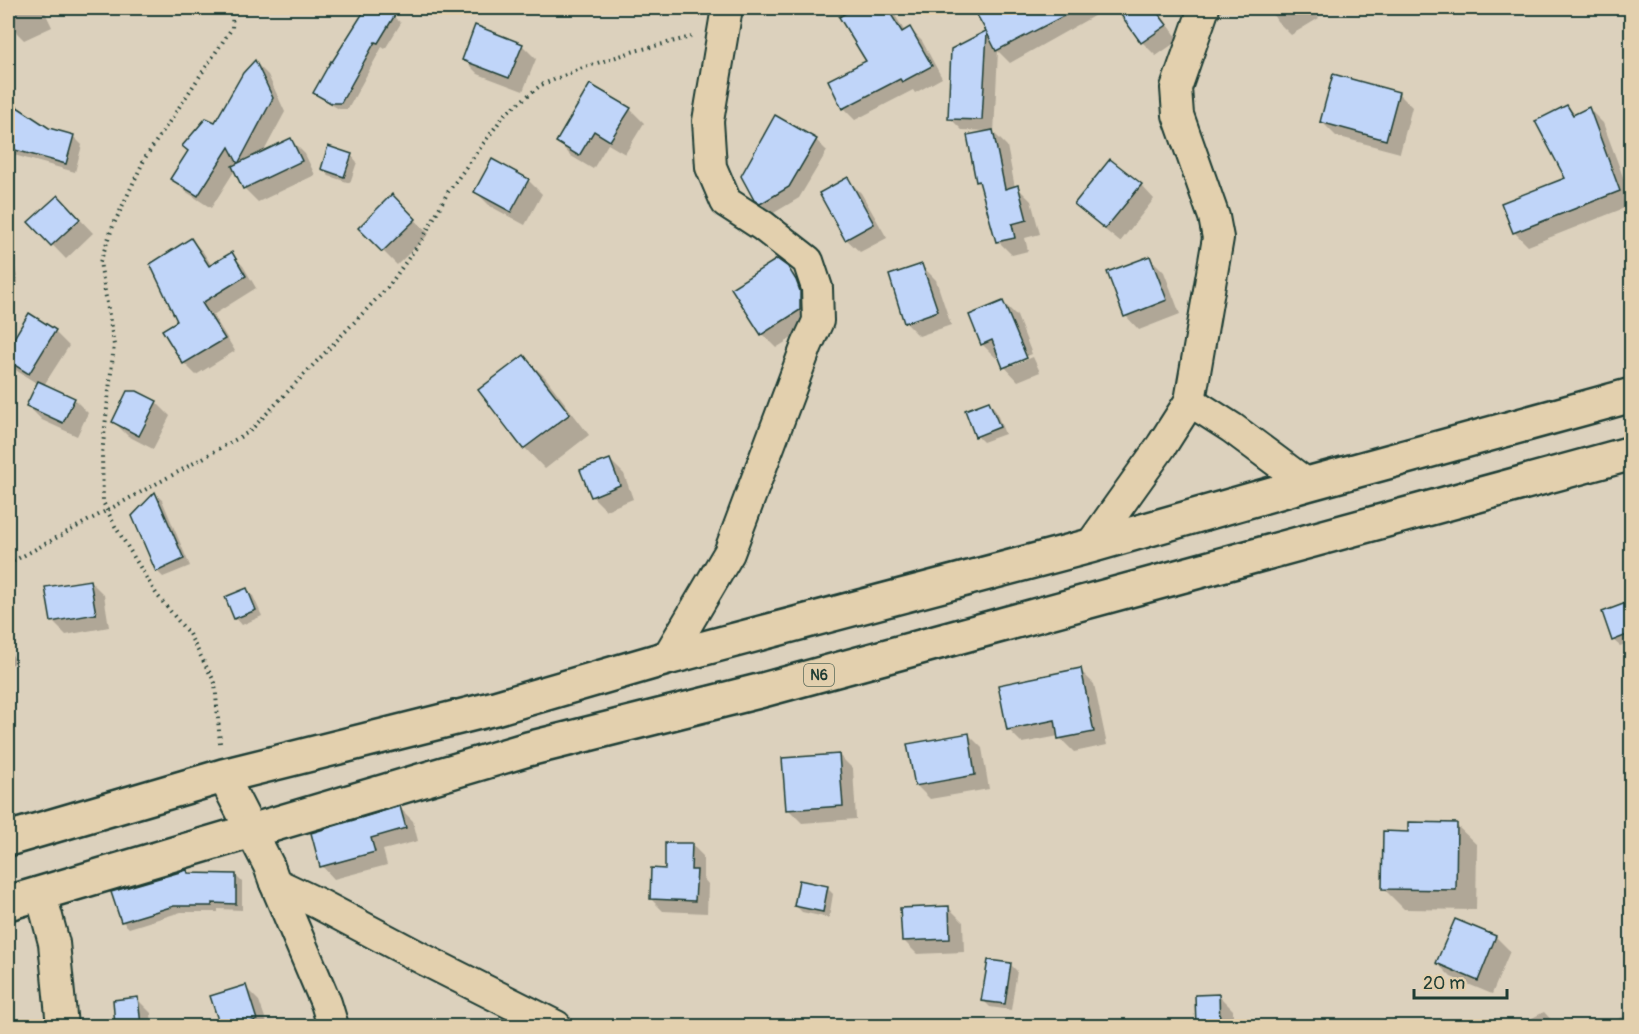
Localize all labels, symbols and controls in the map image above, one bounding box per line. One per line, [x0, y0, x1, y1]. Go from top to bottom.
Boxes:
road number: N6 [804, 664, 834, 686]
scale bar [1414, 962, 1507, 1000]
text: 20 m [1423, 972, 1465, 995]

